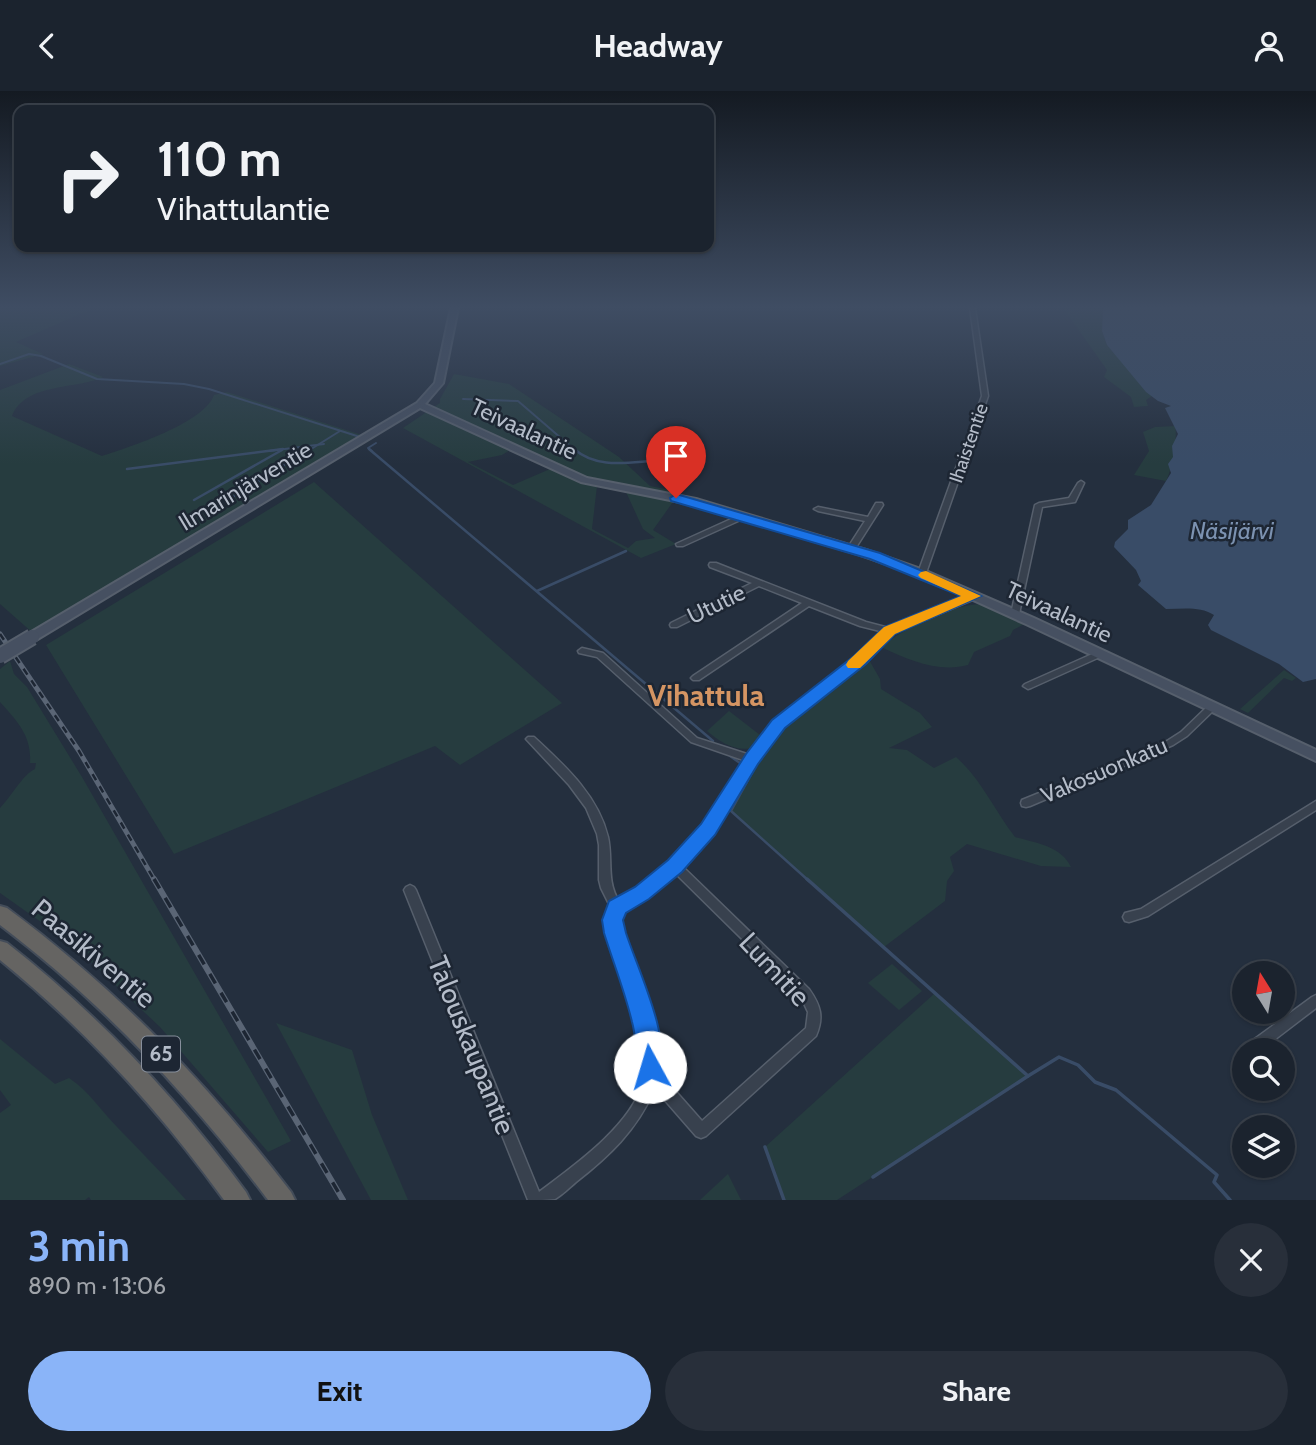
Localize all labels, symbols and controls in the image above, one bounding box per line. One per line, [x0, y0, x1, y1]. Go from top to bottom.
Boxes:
text: Headway [593, 26, 723, 65]
icon: back [28, 27, 66, 65]
icon: person [1250, 27, 1288, 65]
text: 110 m [157, 129, 281, 188]
icon: right [42, 133, 133, 224]
text: Vihattulantie [157, 189, 330, 228]
street label: Teivaalantie [466, 392, 582, 466]
street label: Ihaistentie [944, 400, 993, 486]
pin [646, 426, 706, 498]
street label: Ilmarinjärventie [173, 435, 317, 537]
icon: arrive [657, 437, 695, 475]
water label: Näsijärvi [1190, 516, 1275, 545]
street label: Teivaalantie [1001, 575, 1117, 649]
street label: Ututie [683, 578, 750, 630]
district label: Vihattula [648, 677, 764, 714]
street label: Vakosuonkatu [1037, 731, 1171, 809]
street label: Paasikiventie [25, 891, 163, 1015]
street label: Lumitie [732, 925, 818, 1013]
street label: Talouskaupantie [421, 951, 523, 1139]
north arrow [1232, 961, 1295, 1024]
map controls [1232, 961, 1295, 1178]
position arrow [613, 1030, 687, 1104]
road number: 65 [142, 1037, 180, 1072]
button: search [1232, 1038, 1295, 1101]
button: layers [1232, 1115, 1295, 1178]
text: 3 min [28, 1220, 130, 1272]
button: close [1214, 1223, 1288, 1297]
text: 890 m · 13:06 [28, 1272, 166, 1300]
button: Exit [28, 1351, 651, 1431]
button: Share [665, 1351, 1288, 1431]

